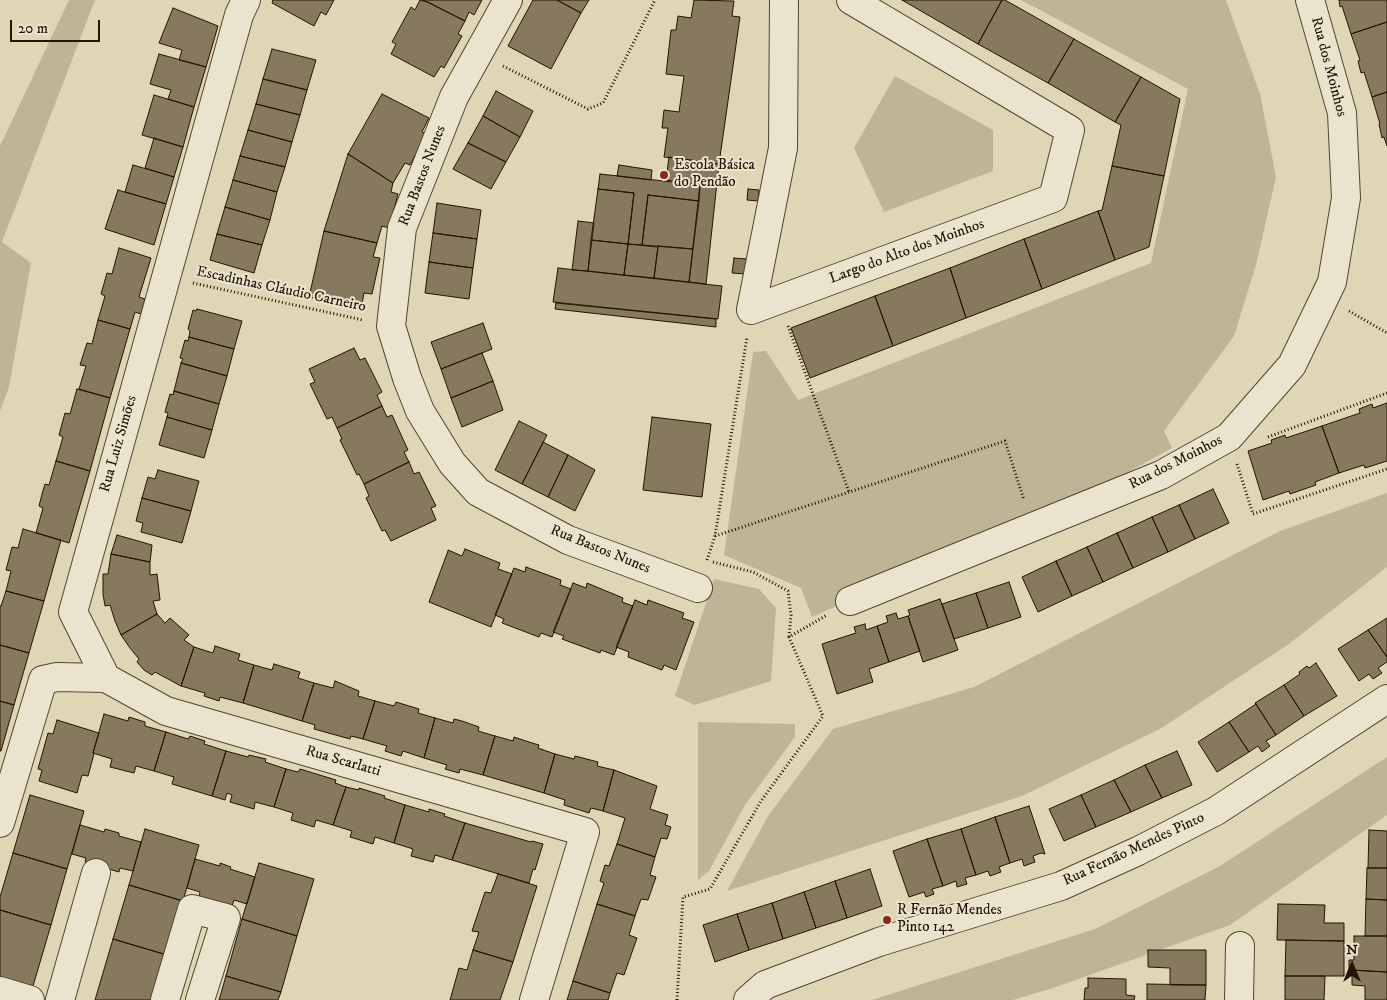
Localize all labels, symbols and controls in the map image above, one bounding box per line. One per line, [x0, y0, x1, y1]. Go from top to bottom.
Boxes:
scale bar [12, 10, 102, 42]
street label: Rua dos Moinhos [1306, 15, 1350, 119]
text: 20 m [18, 19, 48, 38]
street label: Rua Bastos Nunes [396, 123, 450, 229]
place label: Escola Básica do Pendão [674, 157, 755, 192]
marker: Escola Básica do Pendão [658, 169, 670, 181]
street label: Largo do Alto dos Moinhos [827, 216, 987, 288]
street label: Escadinhas Cláudio Carneiro [195, 263, 367, 317]
street label: Rua Luiz Simões [97, 393, 141, 495]
street label: Rua dos Moinhos [1126, 432, 1226, 494]
street label: Rua Bastos Nunes [547, 522, 653, 578]
street label: Rua Scarlatti [303, 743, 383, 781]
street label: Rua Fernão Mendes Pinto [1060, 809, 1208, 891]
place label: R Fernão Mendes Pinto 142 [897, 902, 1002, 937]
marker: R Fernão Mendes Pinto 142 [881, 914, 893, 926]
north arrow [1327, 940, 1377, 990]
text: N [1346, 941, 1358, 959]

